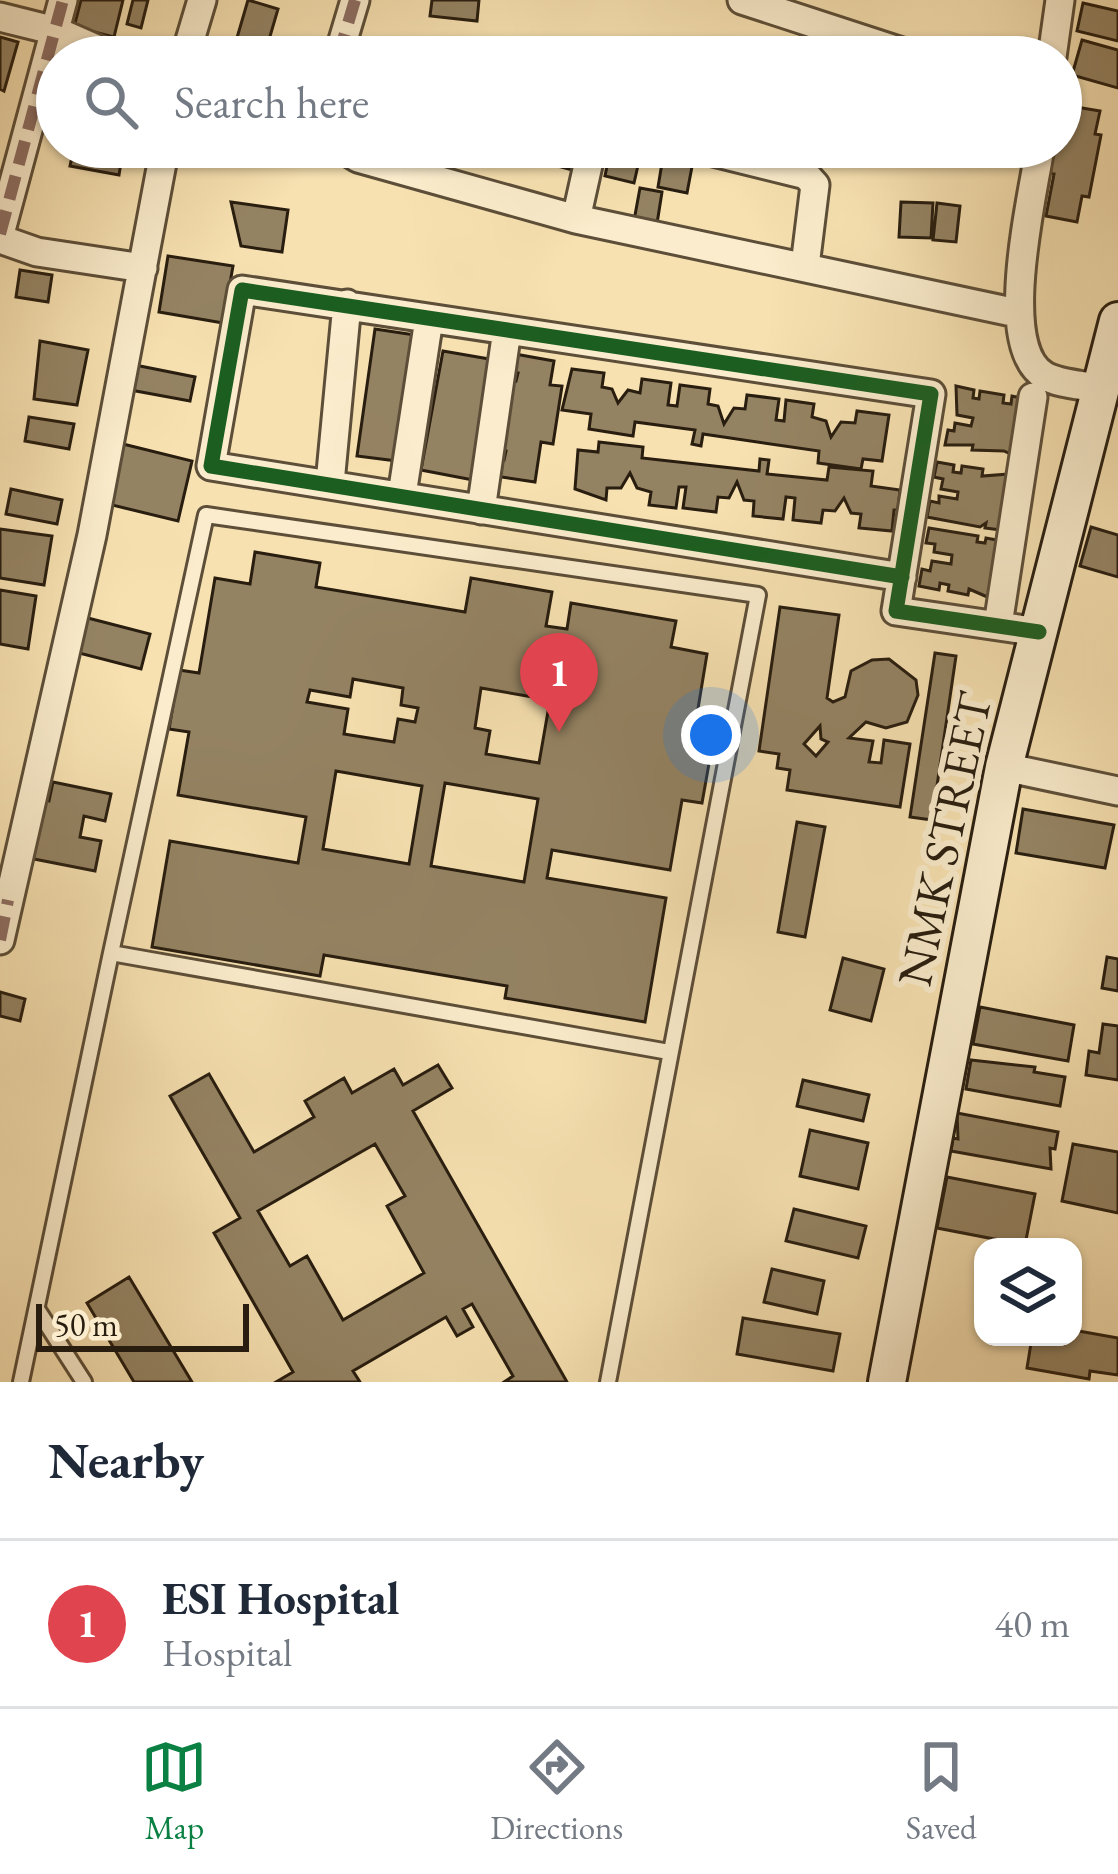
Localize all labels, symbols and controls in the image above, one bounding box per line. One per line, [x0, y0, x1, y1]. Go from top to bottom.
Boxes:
search box [36, 36, 1082, 168]
icon: search [78, 69, 144, 135]
text: Search here [174, 73, 369, 131]
pin: 1 [520, 633, 598, 732]
street label: NMK STREET [883, 686, 1006, 991]
your location [681, 705, 741, 765]
map controls [974, 1238, 1082, 1346]
button: layers [974, 1238, 1082, 1346]
scale bar [36, 1298, 249, 1351]
text: 50 m [54, 1303, 118, 1346]
text: Nearby [48, 1427, 204, 1493]
text: ESI Hospital [162, 1569, 400, 1627]
text: 1 [77, 1598, 97, 1649]
text: 40 m [994, 1598, 1070, 1649]
text: Hospital [162, 1627, 292, 1678]
tab: Map [141, 1734, 207, 1849]
tab: Directions [490, 1734, 623, 1849]
tab: Saved [906, 1734, 977, 1849]

